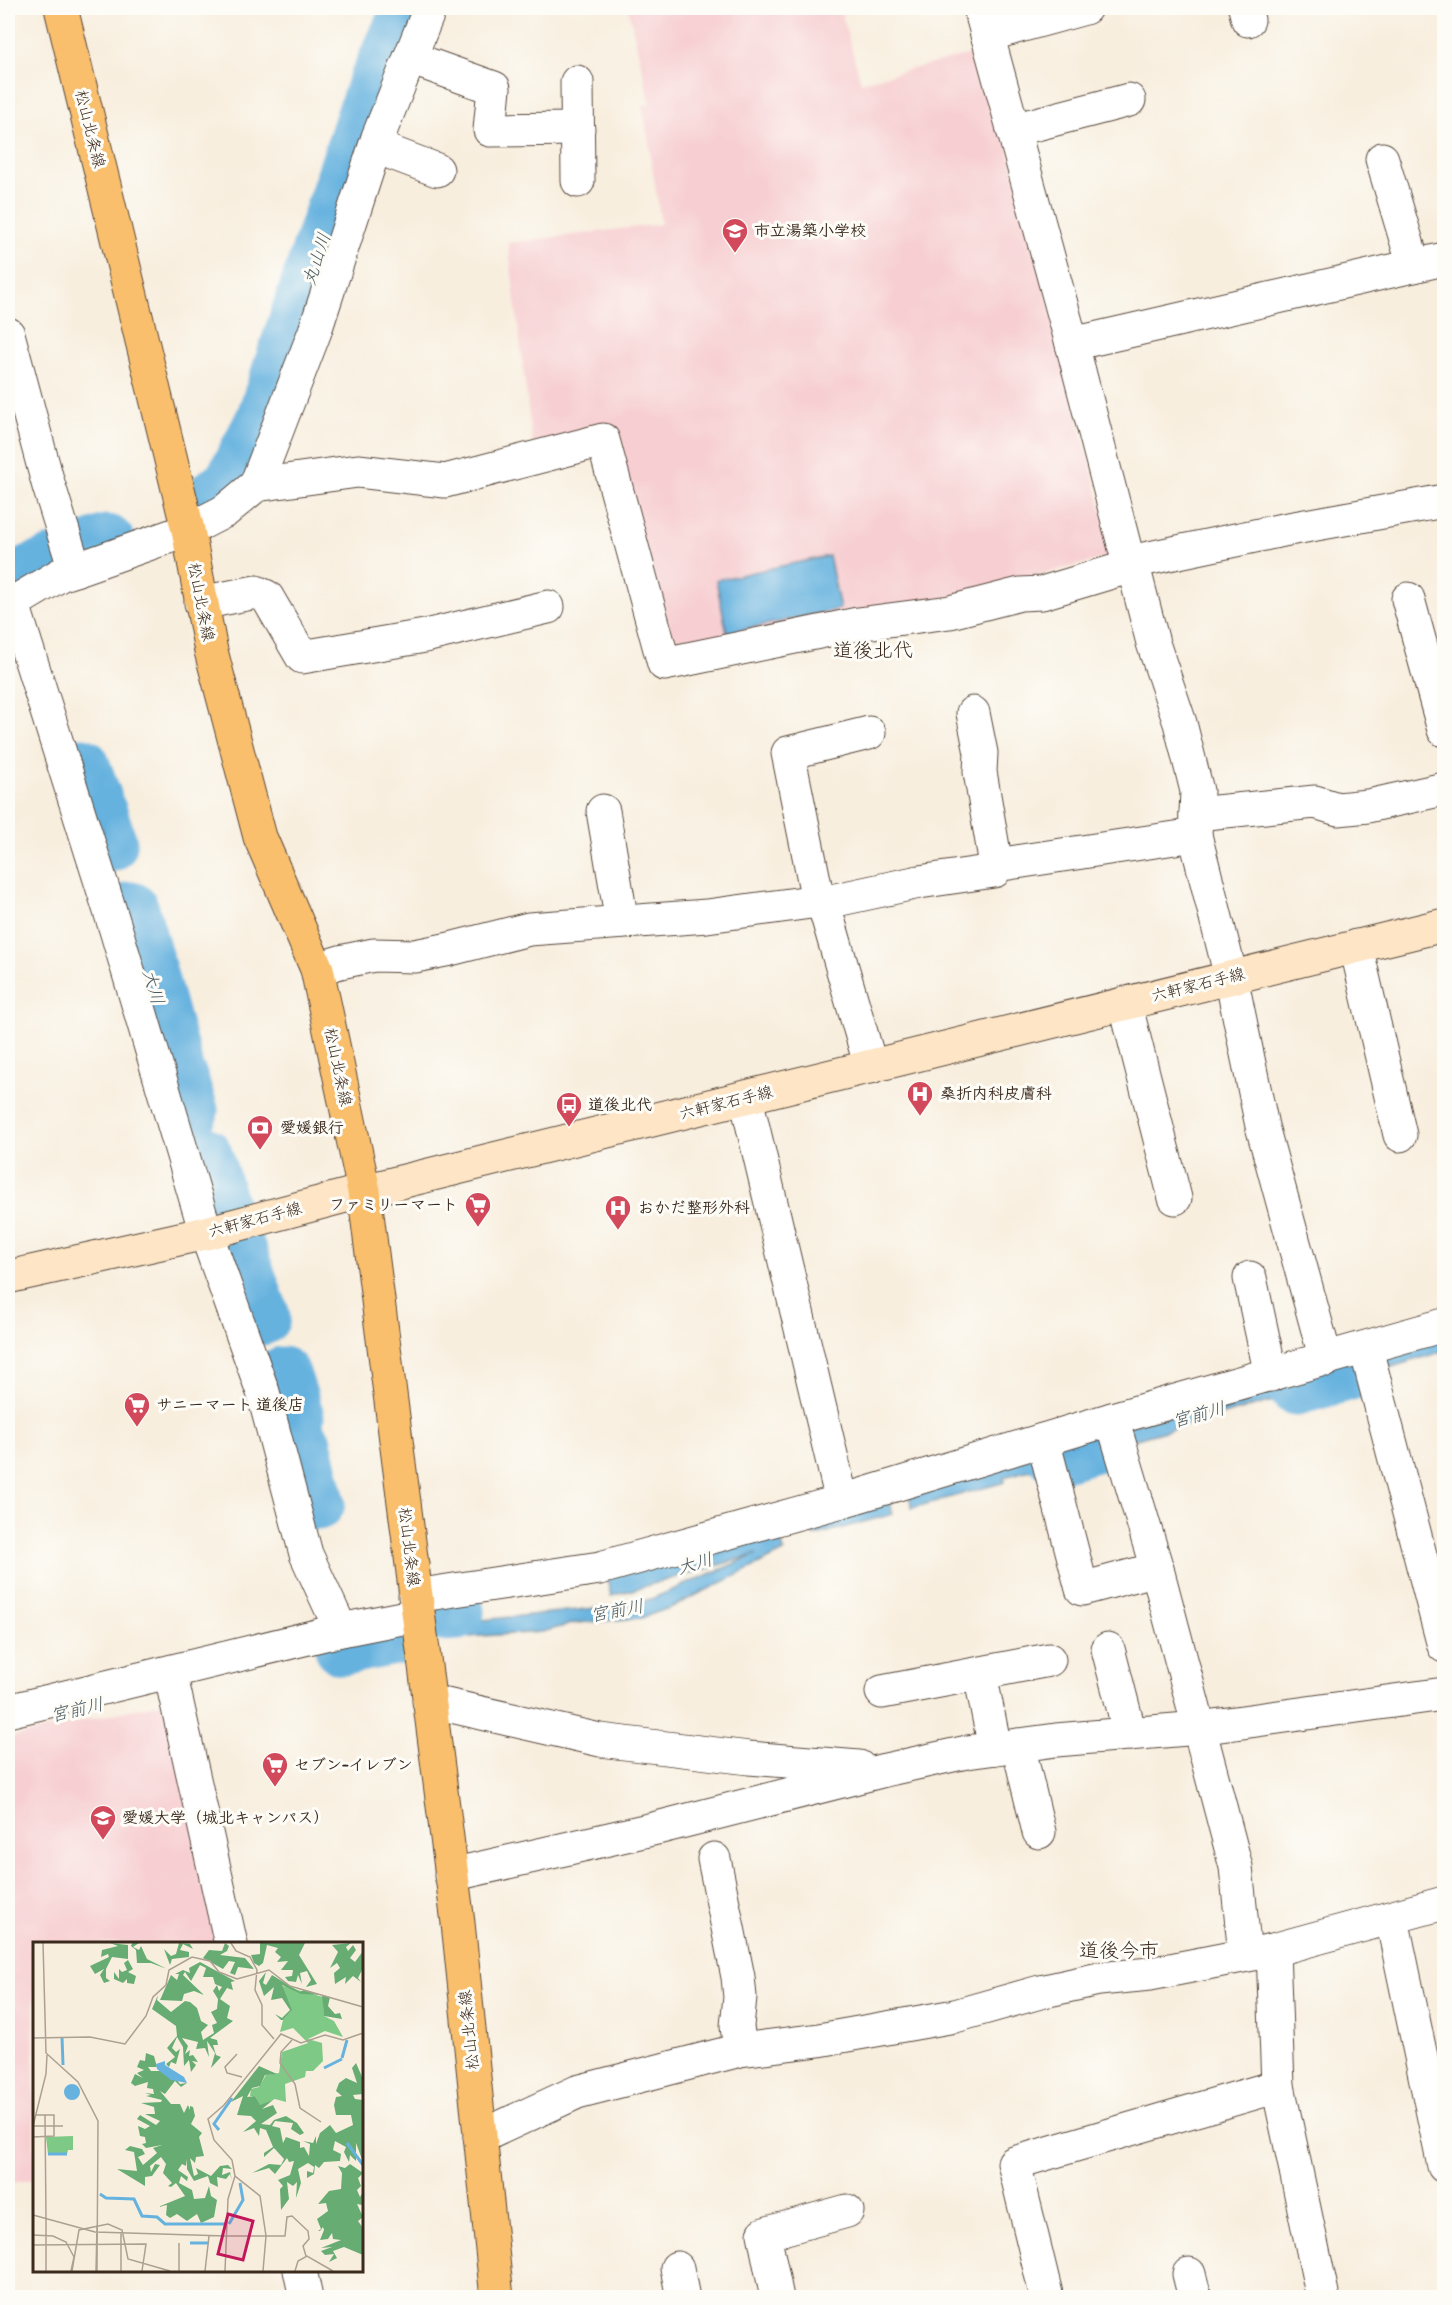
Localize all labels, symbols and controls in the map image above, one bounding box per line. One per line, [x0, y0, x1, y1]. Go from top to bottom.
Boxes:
street label: 松山北条線 [71, 88, 109, 170]
school or university icon: 市立湯築小学校 [720, 216, 750, 254]
place label: 市立湯築小学校 [754, 221, 866, 241]
water label: 丸山川 [298, 230, 336, 288]
street label: 松山北条線 [184, 561, 218, 643]
district label: 道後北代 [833, 638, 913, 663]
street label: 六軒家石手線 [1149, 964, 1247, 1006]
water label: 大川 [137, 967, 169, 1007]
street label: 松山北条線 [320, 1026, 356, 1108]
hospital icon: 桑折内科皮膚科 [905, 1079, 935, 1117]
street label: 六軒家石手線 [677, 1082, 775, 1124]
place label: 桑折内科皮膚科 [940, 1084, 1052, 1104]
bus stop icon: 道後北代 [554, 1090, 584, 1128]
place label: 道後北代 [588, 1095, 652, 1115]
bank icon: 愛媛銀行 [245, 1113, 275, 1151]
place label: 愛媛銀行 [280, 1118, 344, 1138]
supermarket icon: ファミリーマート [463, 1190, 493, 1228]
hospital icon: おかだ整形外科 [603, 1193, 633, 1231]
place label: ファミリーマート [329, 1195, 458, 1215]
street label: 六軒家石手線 [206, 1198, 304, 1242]
place label: おかだ整形外科 [638, 1198, 750, 1218]
supermarket icon: サニーマート 道後店 [122, 1390, 152, 1428]
place label: サニーマート 道後店 [156, 1395, 304, 1415]
water label: 宮前川 [1170, 1397, 1228, 1433]
street label: 松山北条線 [394, 1506, 424, 1588]
water label: 大川 [675, 1548, 715, 1580]
water label: 宮前川 [588, 1595, 646, 1627]
water label: 宮前川 [48, 1693, 106, 1727]
supermarket icon: セブン-イレブン [260, 1750, 290, 1788]
place label: セブン-イレブン [294, 1755, 413, 1775]
school or university icon: 愛媛大学（城北キャンパス） [88, 1803, 118, 1841]
place label: 愛媛大学（城北キャンパス） [122, 1808, 329, 1828]
district label: 道後今市 [1079, 1938, 1159, 1963]
inset map [33, 1942, 363, 2272]
street label: 松山北条線 [455, 1989, 483, 2071]

